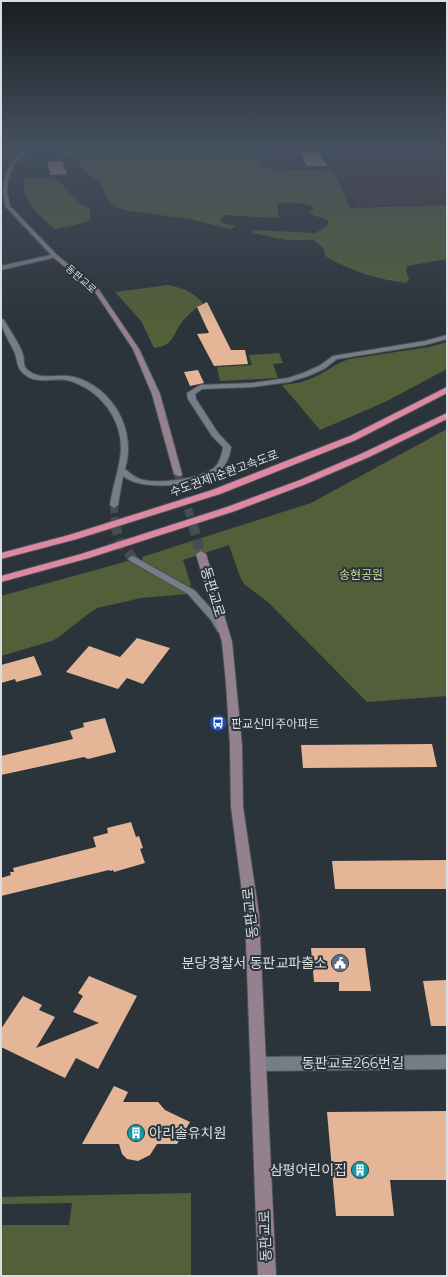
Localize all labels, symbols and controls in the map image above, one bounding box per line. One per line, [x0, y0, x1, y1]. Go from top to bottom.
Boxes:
street label: 동판교로 [63, 262, 99, 296]
street label: 수도권제1순환고속도로 [168, 446, 280, 500]
street label: 동판교로 [197, 565, 229, 619]
park label: 송현공원 [339, 567, 383, 582]
bus stop icon: 판교신미주아파트 [208, 713, 228, 733]
place label: 판교신미주아파트 [231, 716, 319, 731]
street label: 동판교로 [238, 886, 262, 940]
public building icon: 분당경찰서 동판교파출소 [330, 953, 350, 973]
place label: 분당경찰서 동판교파출소 [182, 954, 327, 972]
street label: 동판교로266번길 [302, 1054, 404, 1072]
building icon: 아리솔유치원 [126, 1123, 146, 1143]
place label: 아리솔유치원 [149, 1124, 226, 1142]
building icon: 삼평어린이집 [350, 1160, 370, 1180]
place label: 삼평어린이집 [270, 1161, 347, 1179]
street label: 동판교로 [255, 1210, 275, 1262]

